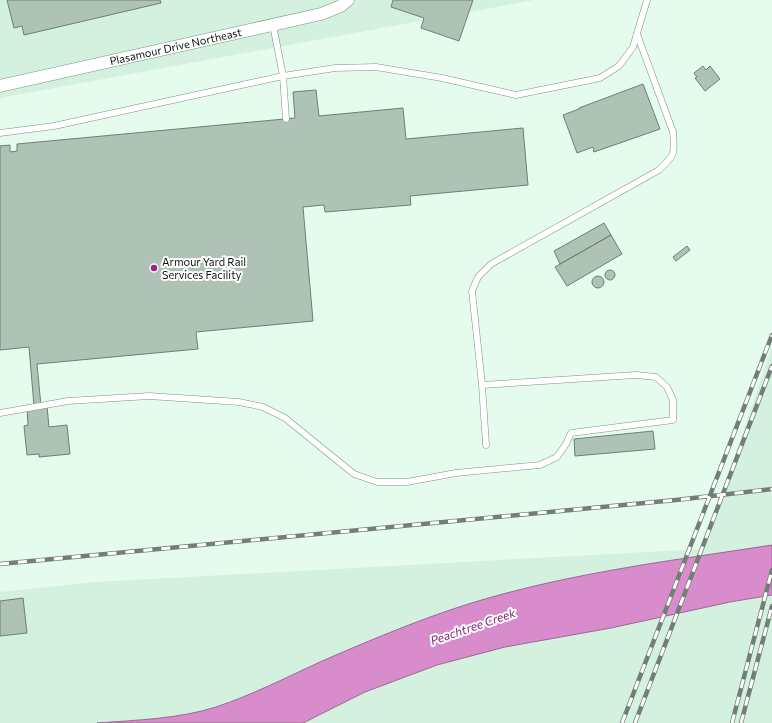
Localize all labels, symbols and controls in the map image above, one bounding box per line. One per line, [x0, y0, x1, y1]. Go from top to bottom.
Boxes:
street label: Plasamour Drive Northeast [108, 25, 243, 67]
place label: Armour Yard Rail Services Facility [162, 255, 246, 281]
marker: Armour Yard Rail Services Facility [149, 263, 159, 273]
water label: Peachtree Creek [428, 605, 518, 647]

